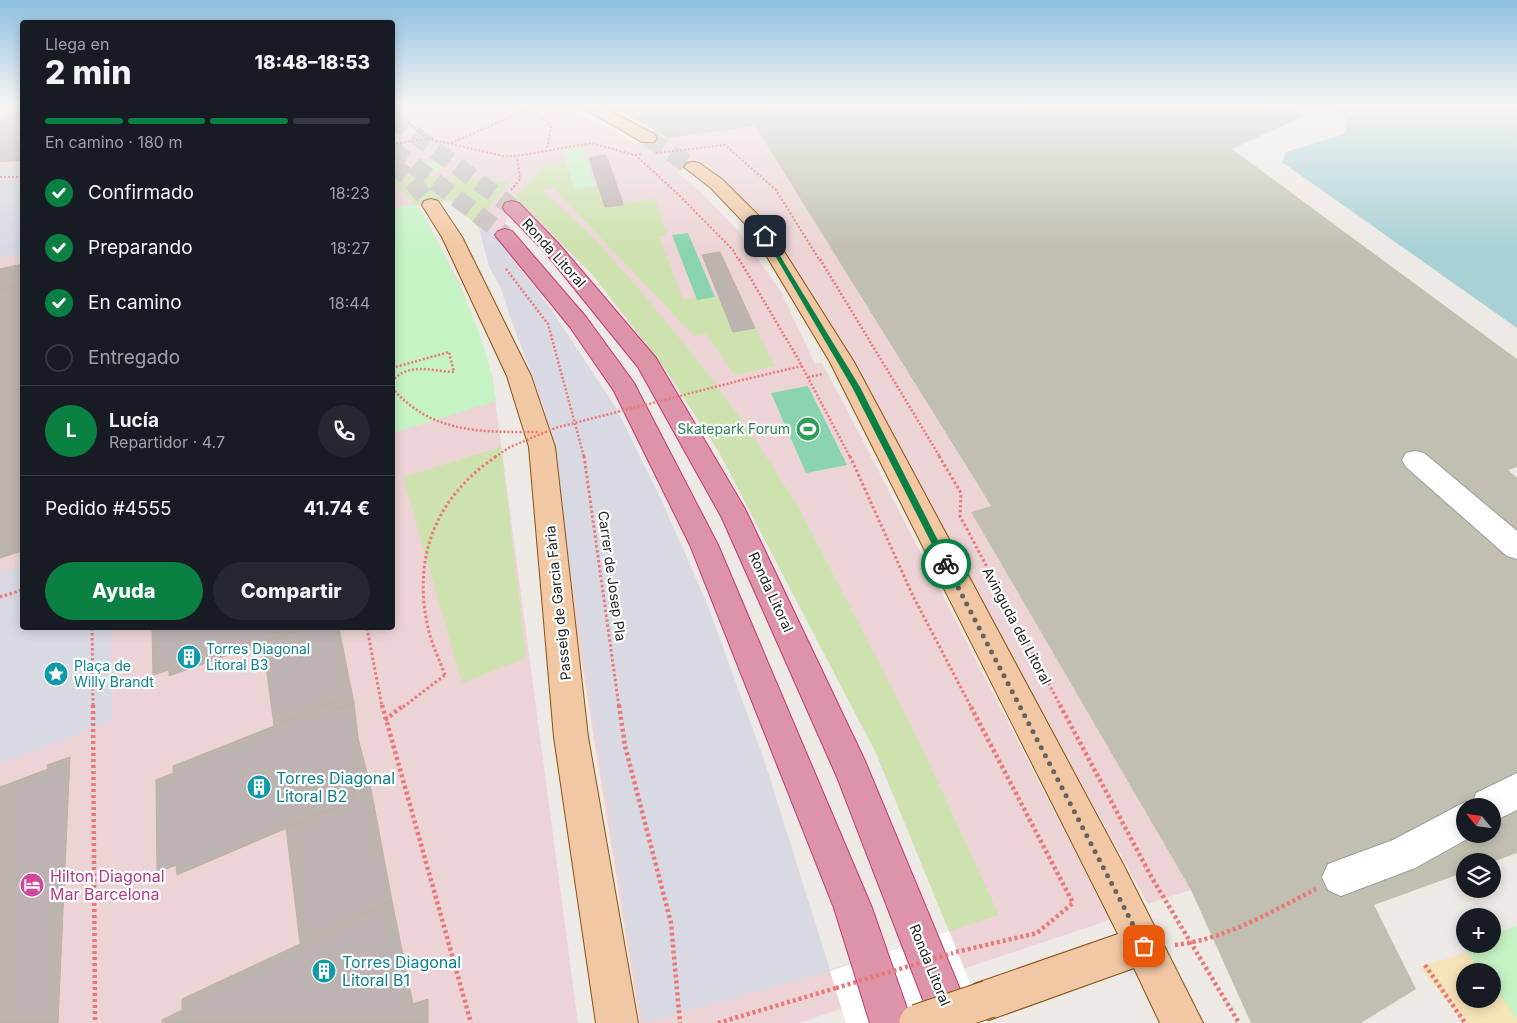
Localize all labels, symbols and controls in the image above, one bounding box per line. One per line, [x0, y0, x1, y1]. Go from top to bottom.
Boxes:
text: Llega en [45, 34, 109, 54]
text: 18:48–18:53 [255, 51, 370, 74]
text: 2 min [45, 53, 131, 92]
text: En camino · 180 m [45, 132, 182, 152]
icon: check [45, 179, 73, 207]
text: Confirmado [88, 181, 194, 204]
text: 18:23 [329, 183, 370, 203]
street label: Ronda Litoral [519, 215, 590, 290]
pin [744, 215, 786, 257]
icon: home [751, 222, 779, 250]
icon: check [45, 234, 73, 262]
text: Preparando [88, 236, 193, 259]
text: 18:27 [330, 238, 370, 258]
icon: check [45, 289, 73, 317]
text: En camino [88, 291, 182, 314]
text: 18:44 [328, 293, 370, 313]
text: Entregado [88, 346, 180, 369]
button: phone [318, 405, 370, 457]
text: Lucía [109, 409, 159, 432]
sports icon: Skatepark Forum [795, 416, 821, 442]
text: L [66, 419, 76, 442]
place label: Skatepark Forum [677, 420, 790, 437]
text: Repartidor · 4.7 [109, 432, 225, 452]
text: Pedido #4555 [45, 497, 172, 520]
text: 41.74 € [304, 497, 370, 520]
street label: Carrer de Josep Pla [595, 510, 630, 642]
street label: Passeig de Garcia Fària [541, 525, 574, 681]
courier [921, 539, 971, 589]
street label: Ronda Litoral [745, 549, 797, 635]
icon: bike [932, 550, 960, 578]
button: Ayuda [45, 562, 203, 620]
button: Compartir [213, 562, 370, 620]
street label: Avinguda del Litoral [979, 564, 1056, 687]
place label: Torres Diagonal Litoral B3 [206, 640, 310, 673]
building icon: Torres Diagonal Litoral B3 [176, 644, 202, 670]
place label: Plaça de Willy Brandt [74, 657, 154, 690]
place icon: Plaça de Willy Brandt [43, 661, 69, 687]
place label: Torres Diagonal Litoral B2 [276, 768, 395, 806]
building icon: Torres Diagonal Litoral B2 [246, 774, 272, 800]
north arrow [1456, 798, 1501, 842]
map controls [1456, 798, 1501, 1008]
button: layers [1456, 853, 1501, 898]
place label: Hilton Diagonal Mar Barcelona [50, 866, 165, 904]
hotel icon: Hilton Diagonal Mar Barcelona [19, 872, 45, 898]
button: + [1456, 908, 1501, 953]
street label: Ronda Litoral [906, 922, 955, 1008]
pin [1123, 925, 1165, 967]
icon: bag [1130, 932, 1158, 960]
place label: Torres Diagonal Litoral B1 [342, 952, 461, 990]
building icon: Torres Diagonal Litoral B1 [311, 958, 337, 984]
button: − [1456, 963, 1501, 1008]

